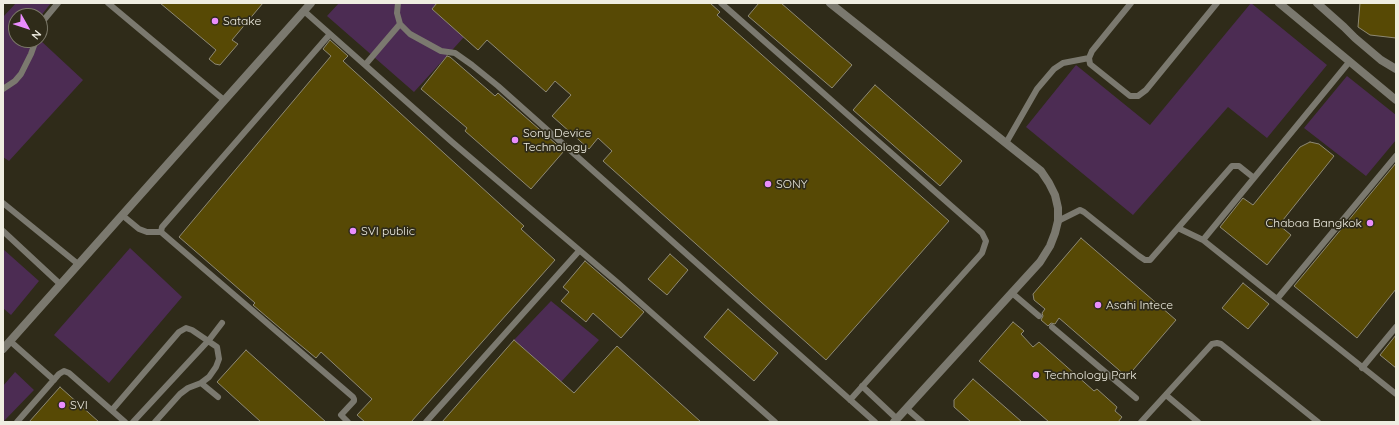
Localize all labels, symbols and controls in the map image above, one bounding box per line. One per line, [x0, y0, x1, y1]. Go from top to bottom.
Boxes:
north arrow [8, 8, 48, 48]
place label: Satake [223, 14, 261, 28]
marker: Satake [210, 16, 220, 26]
text: N [29, 27, 45, 42]
place label: Sony Device Technology [523, 126, 591, 154]
marker: Sony Device Technology [510, 135, 520, 145]
place label: SONY [776, 177, 807, 191]
marker: SONY [763, 179, 773, 189]
place label: Chabaa Bangkok [1266, 216, 1362, 230]
marker: Chabaa Bangkok [1365, 218, 1375, 228]
place label: SVI public [361, 224, 415, 238]
marker: SVI public [348, 226, 358, 236]
place label: Asahi Intece [1106, 298, 1173, 312]
marker: Asahi Intece [1093, 300, 1103, 310]
place label: Technology Park [1044, 368, 1137, 382]
marker: Technology Park [1031, 370, 1041, 380]
place label: SVI [70, 398, 88, 412]
marker: SVI [57, 400, 67, 410]

